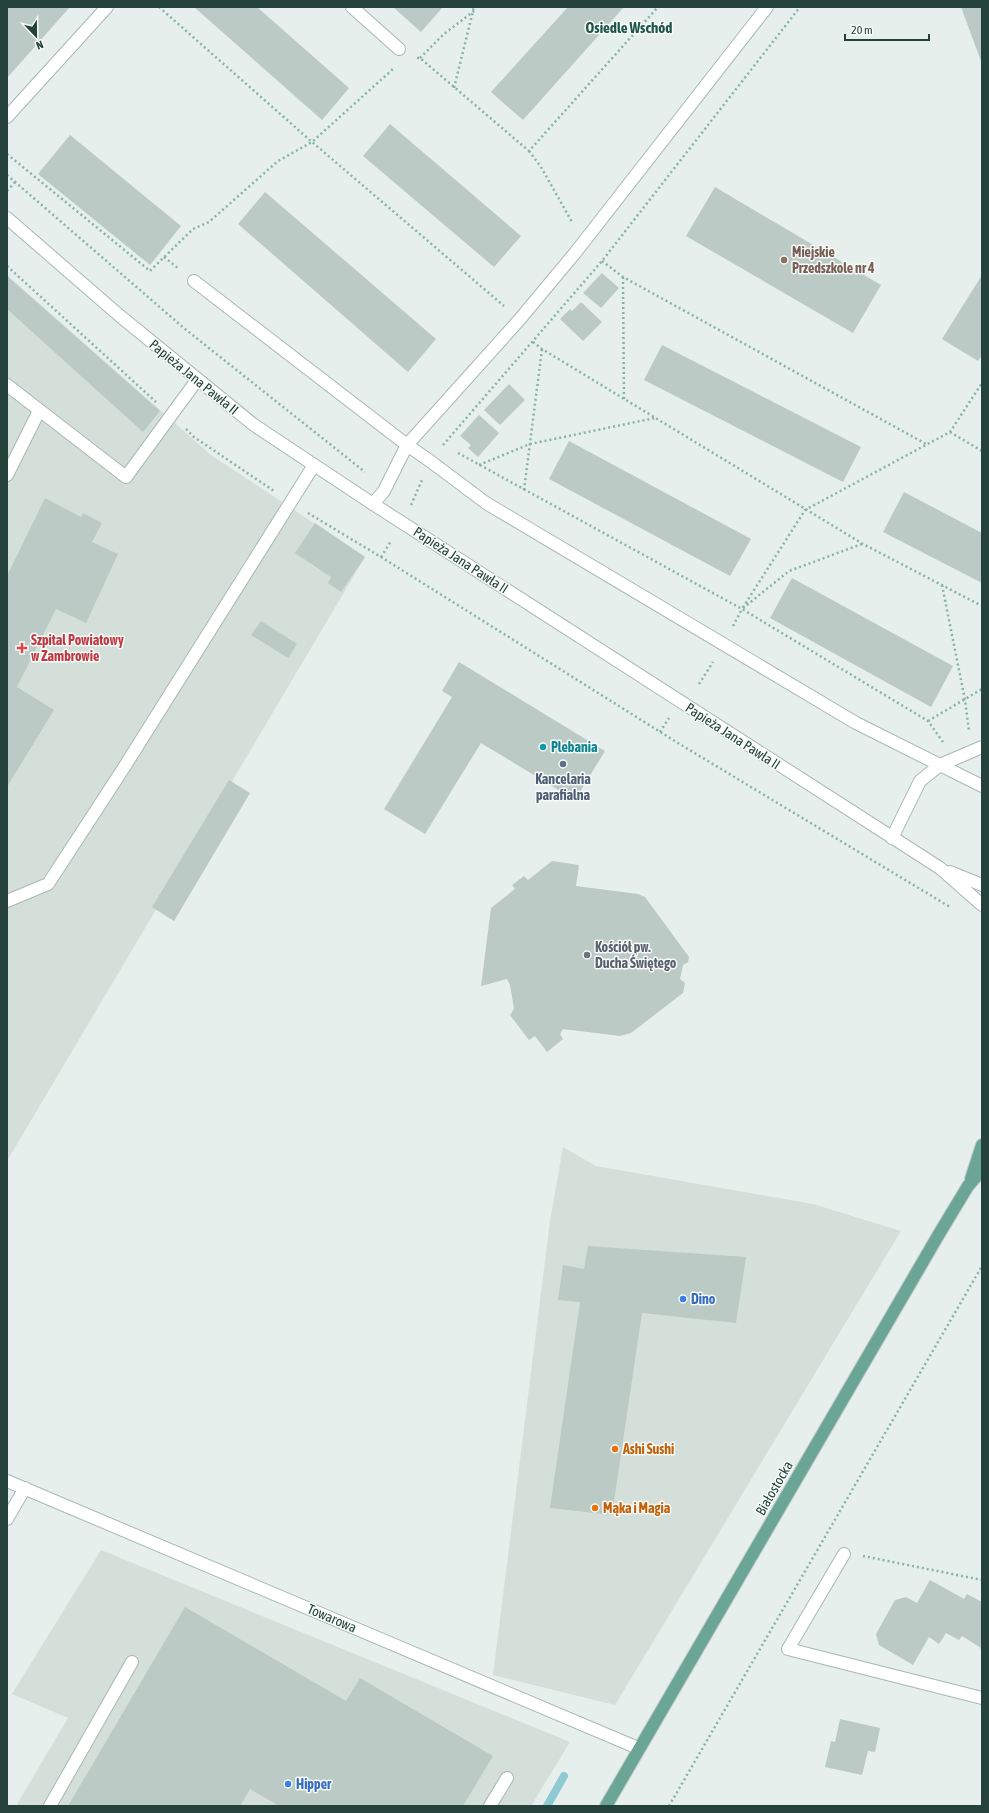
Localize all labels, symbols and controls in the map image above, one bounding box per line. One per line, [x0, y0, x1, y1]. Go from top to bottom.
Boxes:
north arrow [16, 16, 56, 56]
scale bar [845, 16, 929, 42]
district label: Osiedle Wschód [586, 19, 672, 36]
text: 20 m [851, 23, 873, 37]
text: N [34, 38, 45, 52]
place label: Miejskie Przedszkole nr 4 [792, 244, 875, 276]
marker: Miejskie Przedszkole nr 4 [779, 255, 789, 265]
street label: Papieża Jana Pawła II [146, 336, 242, 418]
street label: Papieża Jana Pawła II [411, 523, 511, 597]
place label: Szpital Powiatowy w Zambrowie [31, 632, 124, 664]
marker: Szpital Powiatowy w Zambrowie [16, 642, 28, 654]
street label: Papieża Jana Pawła II [683, 699, 783, 773]
place label: Plebania [551, 739, 598, 755]
marker: Plebania [538, 742, 548, 752]
marker: Kancelaria parafialna [558, 759, 568, 769]
place label: Kancelaria parafialna [535, 771, 591, 803]
place label: Kościół pw. Ducha Świętego [595, 939, 677, 971]
marker: Kościół pw. Ducha Świętego [582, 950, 592, 960]
place label: Dino [691, 1291, 716, 1307]
marker: Dino [678, 1294, 688, 1304]
place label: Ashi Sushi [622, 1441, 674, 1457]
marker: Ashi Sushi [610, 1444, 620, 1454]
street label: Białostocka [752, 1458, 796, 1518]
place label: Mąka i Magia [603, 1500, 671, 1516]
marker: Mąka i Magia [590, 1503, 600, 1513]
street label: Towarowa [305, 1601, 359, 1635]
place label: Hipper [296, 1776, 332, 1792]
marker: Hipper [283, 1779, 293, 1789]

